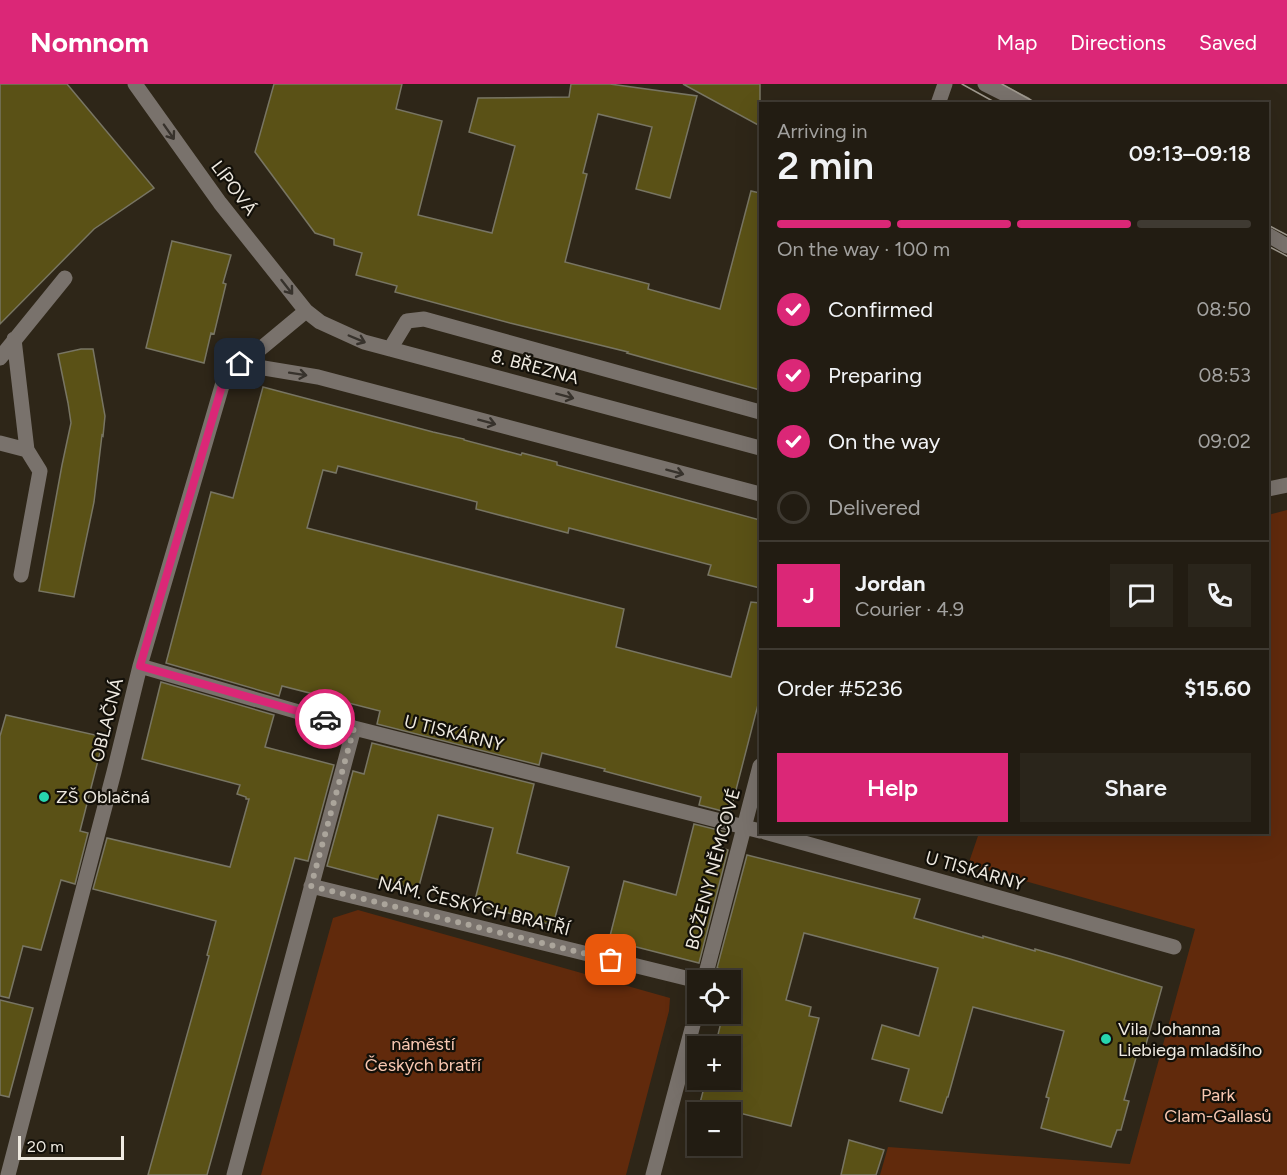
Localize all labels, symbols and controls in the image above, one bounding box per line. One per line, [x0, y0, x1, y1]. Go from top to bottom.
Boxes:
text: Nomnom [30, 25, 149, 59]
text: Map [996, 30, 1037, 55]
text: Directions [1070, 30, 1166, 55]
text: Saved [1199, 30, 1257, 55]
text: Arriving in [777, 119, 867, 143]
one-way arrow [163, 123, 175, 139]
text: 09:13–09:18 [1129, 140, 1251, 167]
text: 2 min [777, 142, 874, 189]
street label: LÍPOVÁ [206, 156, 262, 220]
text: On the way · 100 m [777, 237, 950, 261]
one-way arrow [280, 279, 293, 295]
icon: check [777, 293, 810, 326]
text: Confirmed [828, 296, 933, 323]
text: 08:50 [1197, 297, 1251, 321]
one-way arrow [347, 334, 366, 345]
pin [214, 338, 265, 389]
street label: 8. BŘEZNA [489, 345, 581, 389]
icon: home [223, 347, 256, 380]
icon: check [777, 359, 810, 392]
text: Preparing [828, 362, 922, 389]
text: 08:53 [1198, 363, 1251, 387]
one-way arrow [287, 369, 307, 380]
one-way arrow [556, 390, 575, 402]
one-way arrow [477, 417, 496, 428]
icon: check [777, 425, 810, 458]
text: On the way [828, 428, 940, 455]
text: 09:02 [1198, 429, 1251, 453]
one-way arrow [665, 466, 684, 478]
text: Delivered [828, 494, 921, 521]
button: chat [1110, 564, 1173, 627]
button: phone [1188, 564, 1251, 627]
text: Jordan [855, 570, 926, 597]
text: J [802, 582, 815, 609]
text: Courier · 4.9 [855, 597, 964, 621]
text: Order #5236 [777, 675, 903, 702]
text: $15.60 [1184, 675, 1251, 702]
street label: OBLAČNÁ [86, 676, 128, 764]
courier [295, 689, 355, 749]
icon: car [309, 703, 342, 736]
street label: U TISKÁRNY [402, 710, 506, 756]
button: Help [777, 753, 1008, 822]
button: Share [1020, 753, 1251, 822]
place label: ZŠ Oblačná [56, 786, 150, 808]
street label: BOŽENY NĚMCOVÉ [681, 786, 745, 952]
marker: ZŠ Oblačná [37, 790, 51, 804]
street label: U TISKÁRNY [923, 846, 1027, 896]
street label: NÁM. ČESKÝCH BRATŘÍ [376, 871, 573, 941]
pin [585, 934, 636, 985]
icon: bag [594, 943, 627, 976]
map controls [687, 970, 741, 1156]
button: locate [687, 970, 741, 1024]
place label: Vila Johanna Liebiega mladšího [1118, 1018, 1262, 1061]
marker: Vila Johanna Liebiega mladšího [1099, 1032, 1113, 1046]
park label: náměstí Českých bratří [365, 1033, 482, 1076]
button: + [687, 1036, 741, 1090]
park label: Park Clam-Gallasů [1164, 1084, 1272, 1127]
button: − [687, 1102, 741, 1156]
scale bar [18, 1133, 124, 1160]
text: 20 m [27, 1137, 64, 1156]

